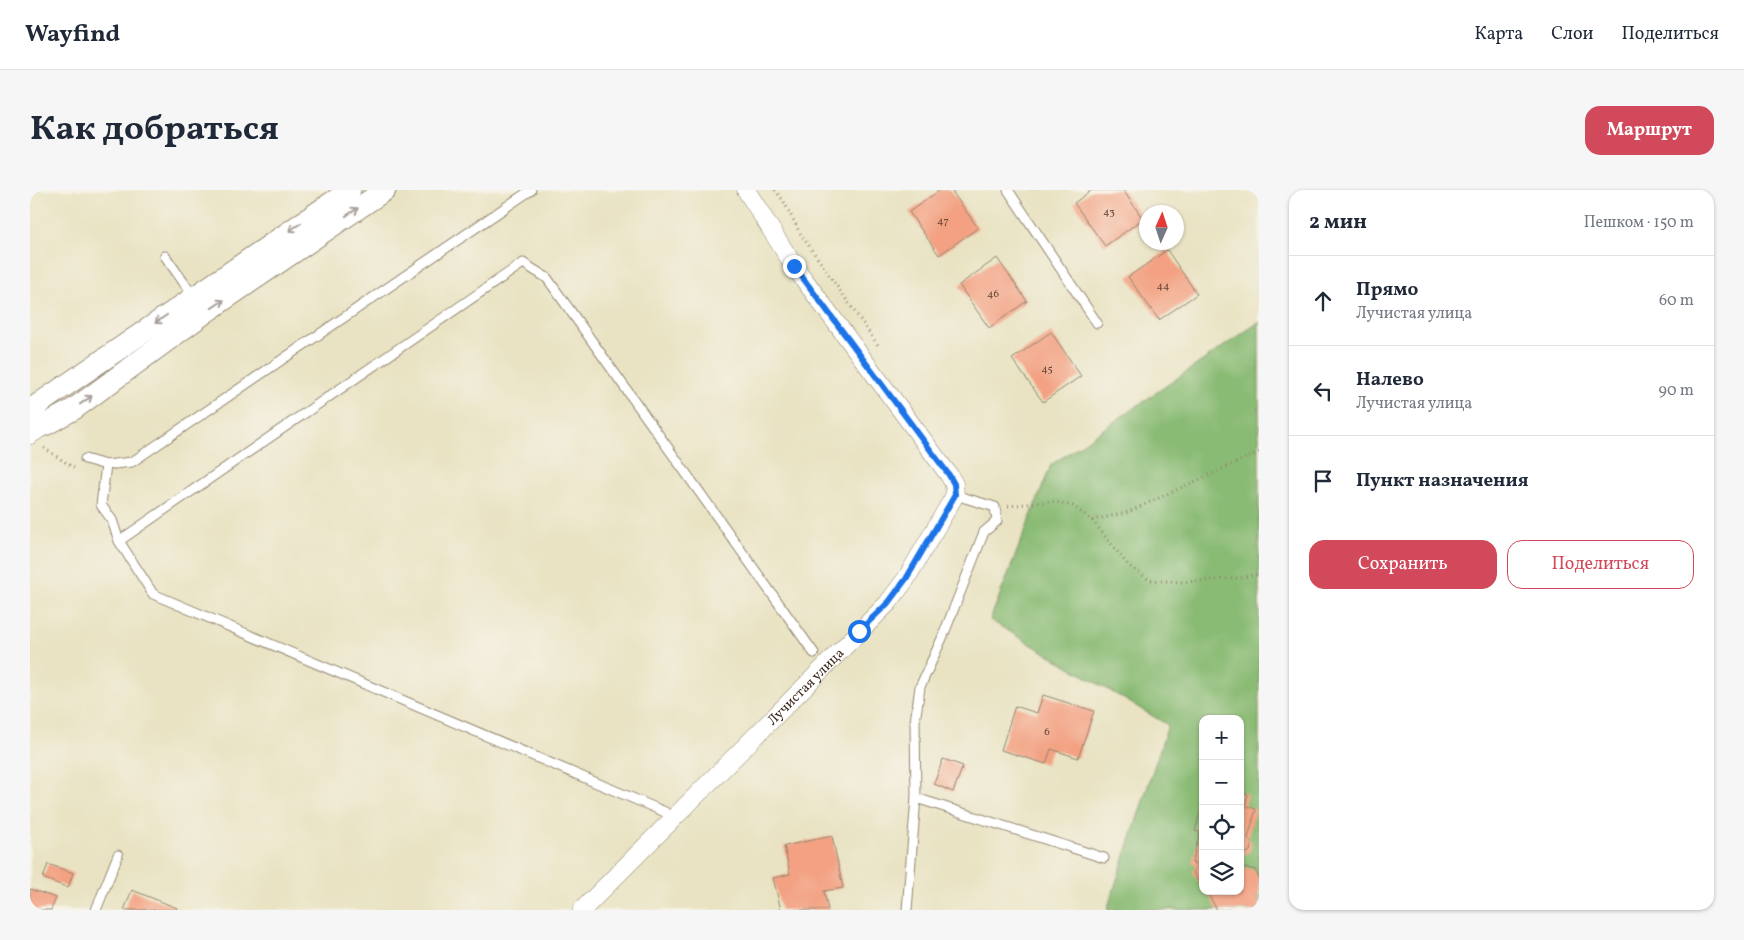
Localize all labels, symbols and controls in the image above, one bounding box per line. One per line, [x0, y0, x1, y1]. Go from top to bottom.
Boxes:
text: Wayfind [25, 18, 120, 52]
text: Карта [1475, 22, 1523, 47]
text: Слои [1551, 22, 1593, 47]
text: Поделиться [1621, 22, 1719, 47]
text: Как добраться [30, 106, 279, 154]
button: Маршрут [1585, 106, 1714, 155]
house number: 43 [1103, 205, 1115, 220]
north arrow [1139, 205, 1184, 250]
one-way arrow [344, 207, 358, 217]
text: 2 мин [1309, 208, 1367, 237]
text: Пешком · 150 m [1584, 212, 1694, 234]
house number: 47 [937, 214, 949, 229]
one-way arrow [288, 222, 302, 232]
route end [783, 255, 806, 278]
text: Прямо [1356, 277, 1418, 303]
house number: 44 [1156, 279, 1170, 294]
house number: 46 [987, 287, 999, 302]
icon: ahead [1309, 287, 1337, 315]
text: 60 m [1659, 290, 1694, 312]
one-way arrow [210, 299, 224, 309]
text: Лучистая улица [1356, 303, 1472, 325]
one-way arrow [154, 314, 168, 324]
house number: 45 [1041, 362, 1053, 377]
text: Налево [1356, 367, 1424, 393]
icon: left [1309, 377, 1337, 405]
text: 90 m [1658, 380, 1694, 402]
text: Лучистая улица [1356, 393, 1472, 415]
one-way arrow [79, 395, 93, 405]
icon: arrive [1309, 467, 1337, 495]
text: Пункт назначения [1356, 468, 1529, 494]
button: Сохранить [1309, 540, 1497, 589]
button: Поделиться [1507, 540, 1694, 589]
route start [848, 620, 871, 643]
street label: Лучистая улица [763, 644, 849, 730]
map controls [1199, 715, 1244, 895]
button: + [1199, 715, 1244, 760]
house number: 6 [1044, 725, 1050, 740]
button: − [1199, 760, 1244, 805]
button: locate [1199, 805, 1244, 850]
button: layers [1199, 850, 1244, 895]

